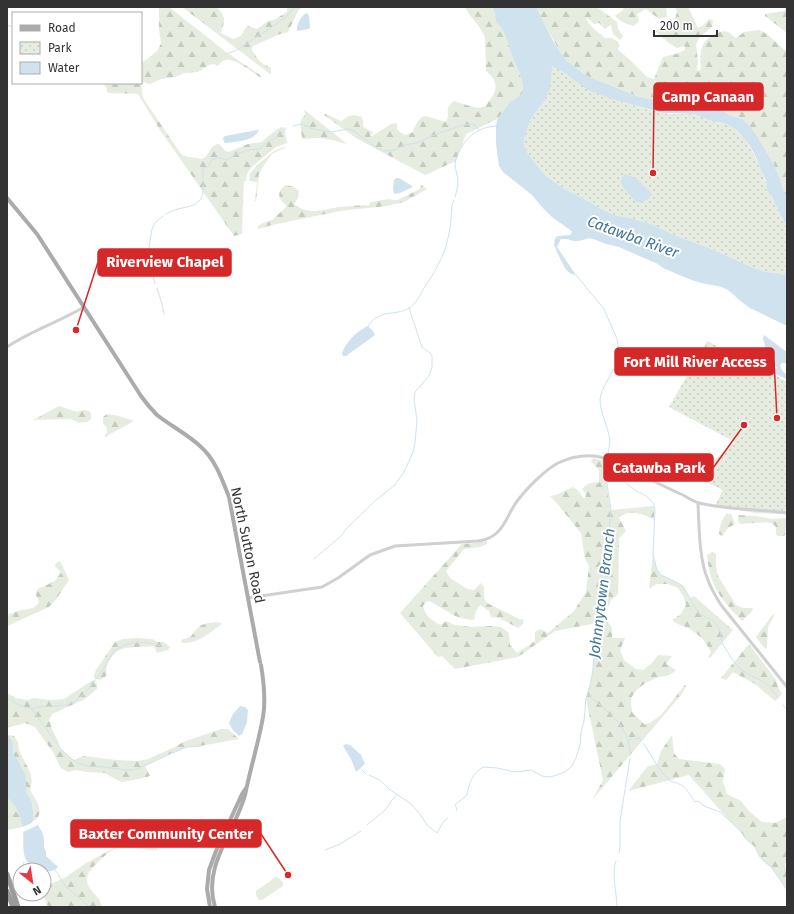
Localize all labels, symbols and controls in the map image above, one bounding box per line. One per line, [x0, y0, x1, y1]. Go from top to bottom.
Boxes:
legend [12, 12, 142, 84]
scale bar [654, 12, 717, 38]
text: 200 m [660, 19, 693, 33]
text: Road [48, 21, 76, 35]
text: Park [48, 41, 72, 55]
text: Water [48, 61, 80, 75]
callout: Camp Canaan [654, 83, 763, 110]
text: Camp Canaan [662, 88, 754, 106]
water label: Catawba River [585, 212, 682, 262]
callout: Riverview Chapel [98, 249, 231, 276]
text: Riverview Chapel [106, 253, 224, 271]
callout: Fort Mill River Access [615, 348, 774, 375]
text: Fort Mill River Access [623, 353, 767, 371]
callout: Catawba Park [604, 454, 713, 481]
text: Catawba Park [612, 459, 706, 477]
street label: North Sutton Road [227, 486, 268, 605]
water label: Johnnytown Branch [585, 527, 619, 660]
callout: Baxter Community Center [71, 820, 261, 847]
text: Baxter Community Center [79, 825, 254, 843]
north arrow [12, 862, 52, 902]
text: N [30, 883, 43, 898]

